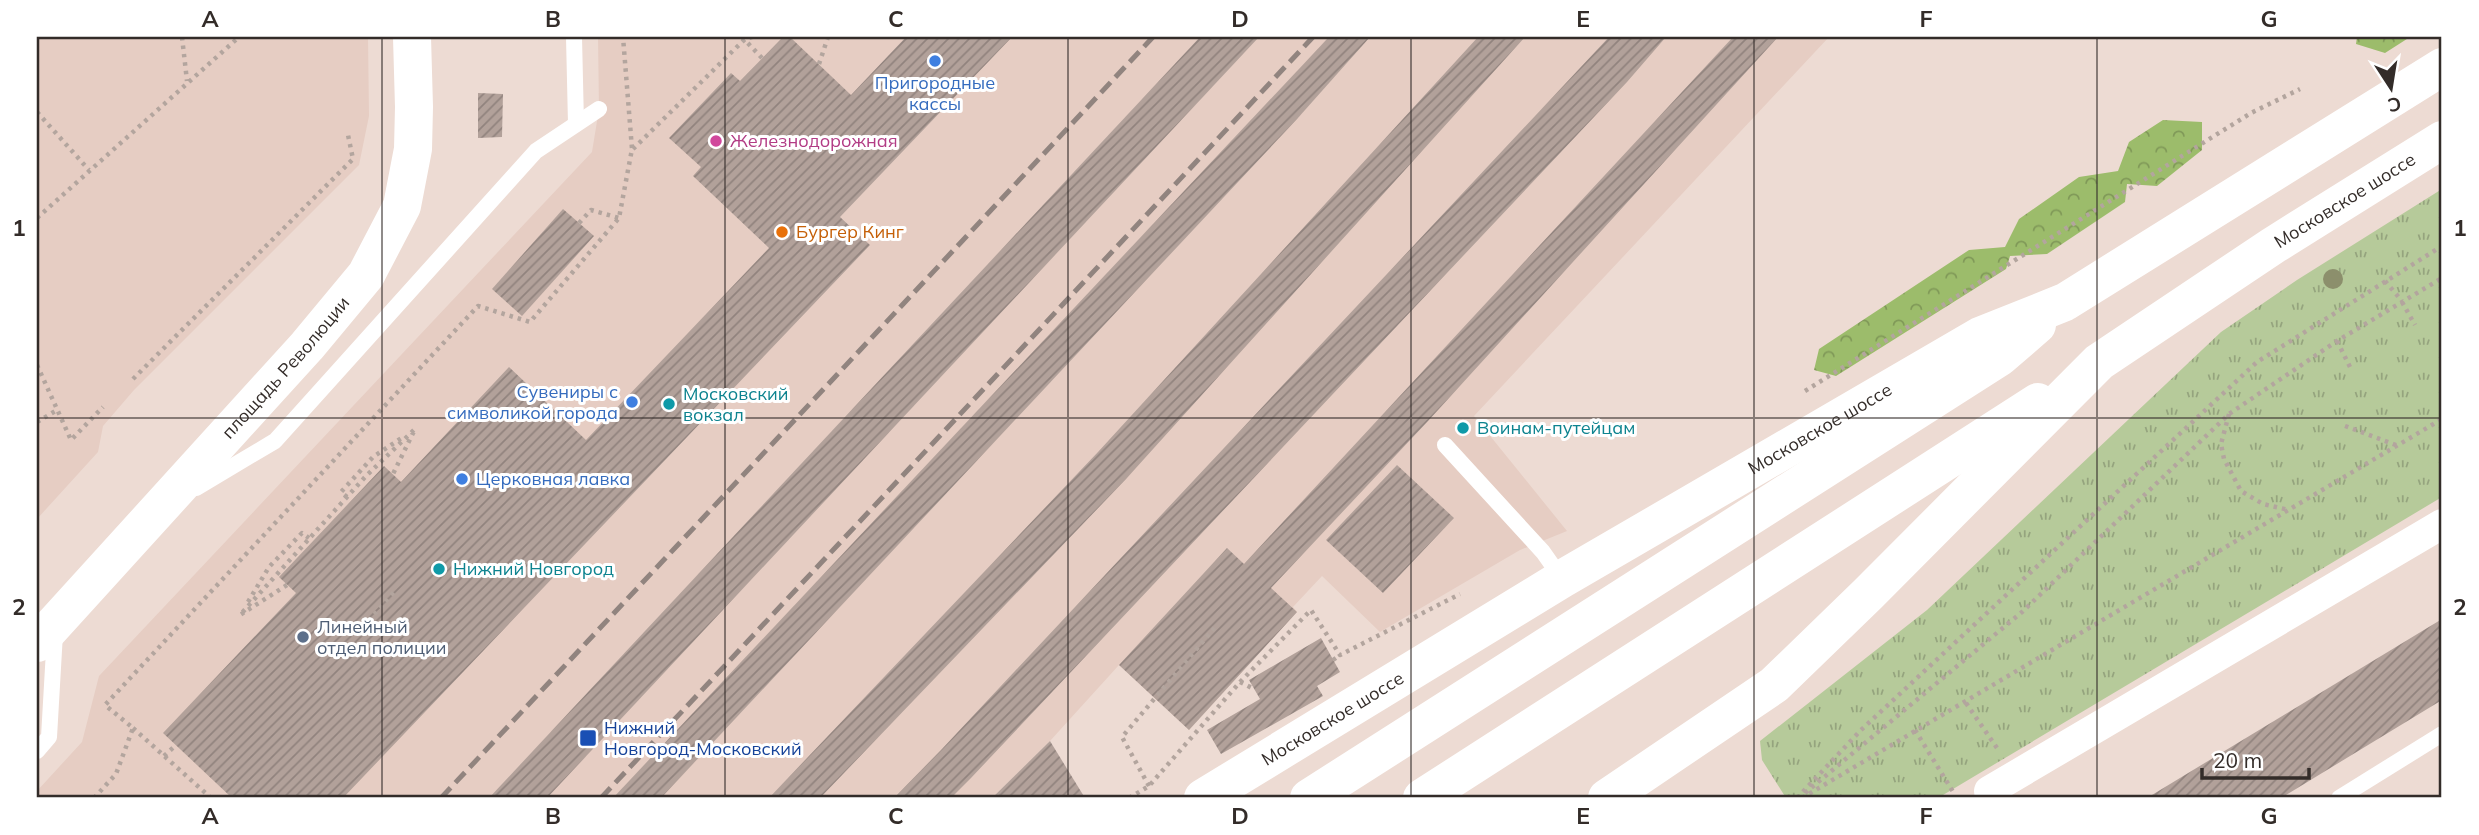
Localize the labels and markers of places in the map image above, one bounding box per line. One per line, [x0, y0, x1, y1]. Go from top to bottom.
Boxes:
marker: Пригородные кассы [927, 53, 943, 69]
place label: Пригородные кассы [875, 71, 995, 115]
place label: Железнодорожная [730, 129, 898, 152]
marker: Железнодорожная [708, 133, 724, 149]
place label: Бургер Кинг [796, 220, 904, 243]
marker: Бургер Кинг [774, 224, 790, 240]
place label: Сувениры с символикой города [447, 380, 618, 424]
place label: Московский вокзал [683, 382, 788, 426]
marker: Сувениры с символикой города [624, 394, 640, 410]
marker: Московский вокзал [661, 396, 677, 412]
place label: Воинам-путейцам [1477, 416, 1635, 439]
marker: Воинам-путейцам [1455, 420, 1471, 436]
place label: Церковная лавка [476, 467, 630, 490]
marker: Церковная лавка [454, 471, 470, 487]
place label: Нижний Новгород [453, 557, 614, 580]
marker: Нижний Новгород [431, 561, 447, 577]
place label: Линейный отдел полиции [317, 615, 446, 659]
marker: Линейный отдел полиции [295, 629, 311, 645]
place label: Нижний Новгород-Московский [604, 716, 802, 760]
marker: Нижний Новгород-Московский [578, 728, 598, 748]

